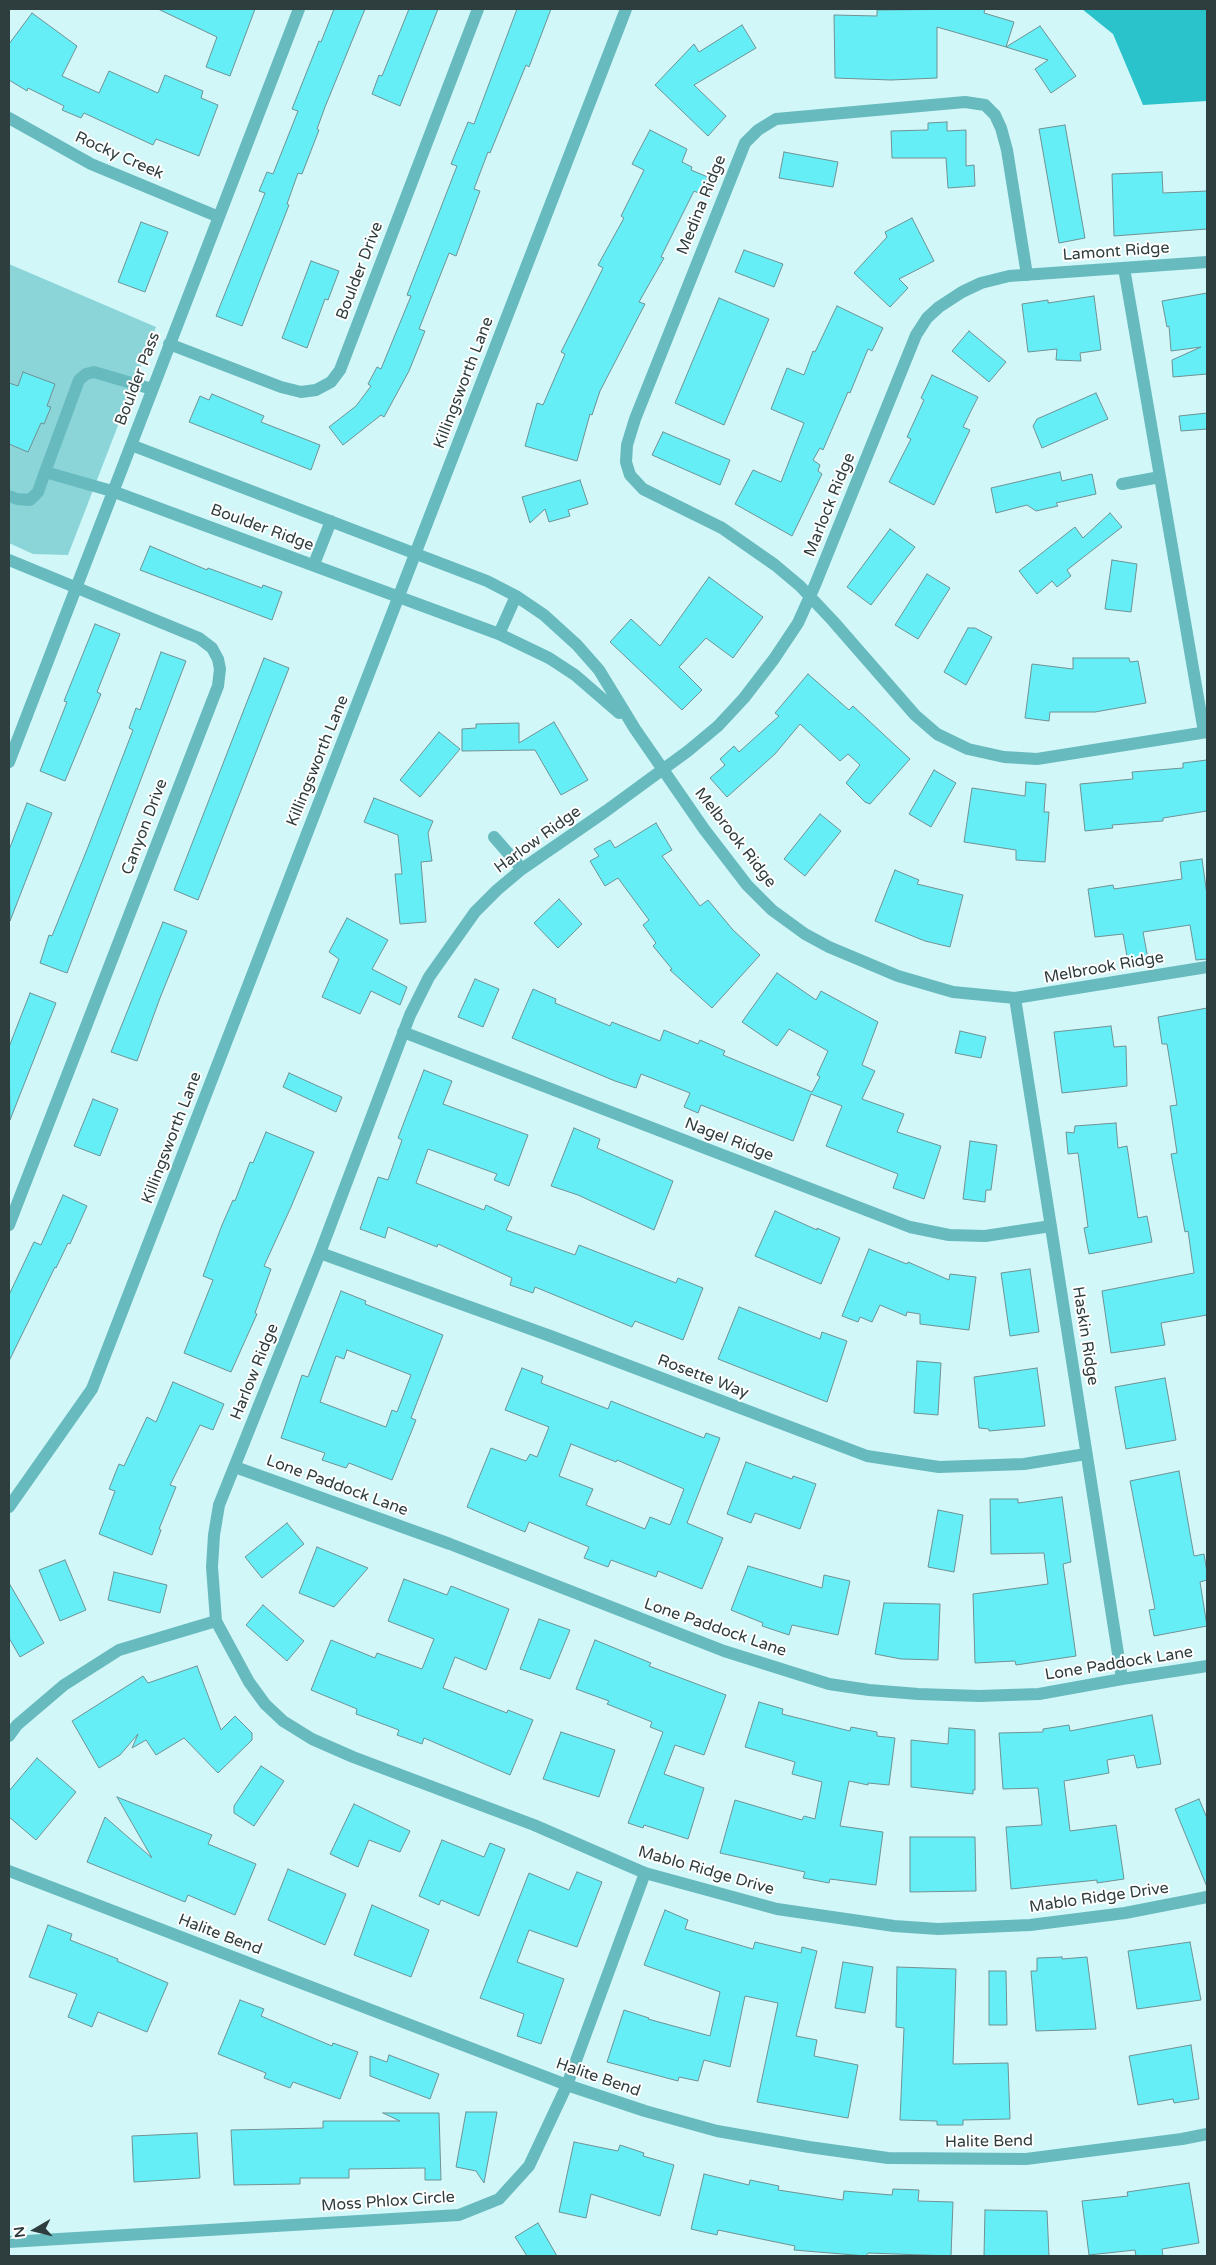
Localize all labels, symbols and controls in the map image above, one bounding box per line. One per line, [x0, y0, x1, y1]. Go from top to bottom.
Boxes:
street label: Rocky Creek [72, 128, 166, 184]
street label: Medina Ridge [673, 152, 731, 258]
street label: Boulder Drive [333, 219, 387, 323]
street label: Lamont Ridge [1062, 239, 1170, 265]
street label: Killingsworth Lane [430, 314, 498, 452]
street label: Boulder Pass [111, 330, 165, 428]
street label: Marlock Ridge [800, 450, 860, 560]
street label: Boulder Ridge [208, 500, 316, 556]
street label: Killingsworth Lane [283, 693, 353, 829]
street label: Canyon Drive [118, 776, 172, 878]
street label: Melbrook Ridge [690, 784, 780, 892]
street label: Harlow Ridge [491, 802, 585, 878]
street label: Melbrook Ridge [1043, 948, 1165, 988]
street label: Killingsworth Lane [138, 1069, 206, 1207]
street label: Nagel Ridge [682, 1114, 776, 1166]
street label: Haskin Ridge [1068, 1285, 1102, 1387]
street label: Harlow Ridge [227, 1321, 283, 1423]
street label: Rosette Way [655, 1351, 751, 1403]
street label: Lone Paddock Lane [263, 1451, 411, 1521]
street label: Lone Paddock Lane [641, 1595, 789, 1661]
street label: Lone Paddock Lane [1044, 1643, 1194, 1685]
street label: Mablo Ridge Drive [636, 1842, 776, 1900]
street label: Mablo Ridge Drive [1028, 1879, 1170, 1917]
street label: Halite Bend [175, 1910, 265, 1960]
street label: Halite Bend [553, 2055, 643, 2101]
street label: Halite Bend [945, 2132, 1033, 2152]
street label: Moss Phlox Circle [321, 2188, 455, 2216]
north arrow [10, 2205, 60, 2255]
text: N [10, 2225, 29, 2239]

